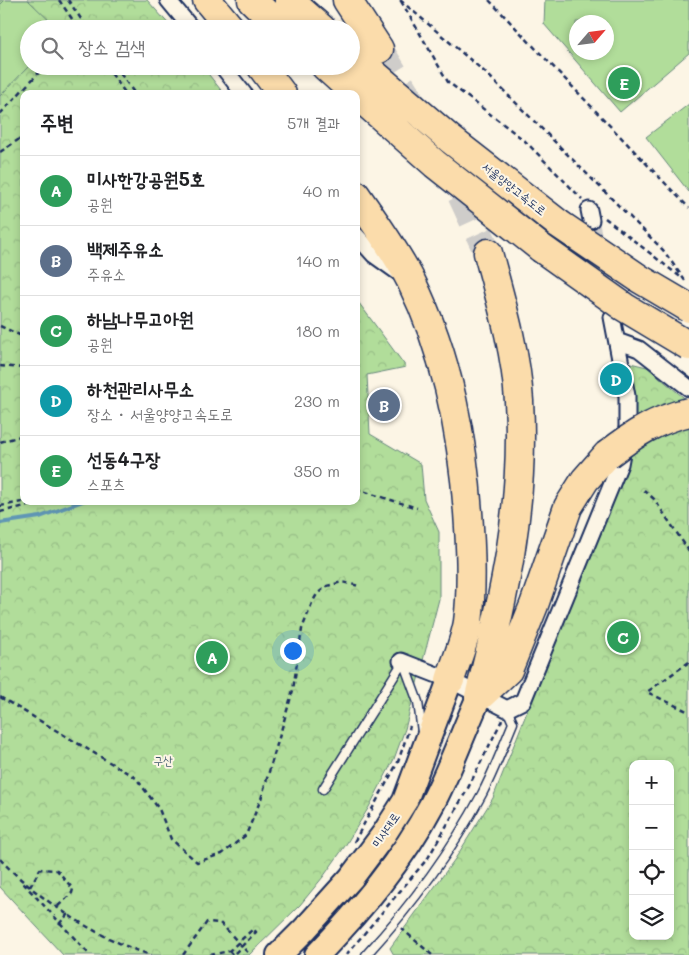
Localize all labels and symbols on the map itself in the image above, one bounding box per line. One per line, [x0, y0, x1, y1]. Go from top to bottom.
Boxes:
north arrow [569, 15, 614, 60]
pin: E [608, 64, 640, 102]
street label: 서울양양고속도로 [479, 158, 550, 218]
pin: D [600, 360, 632, 398]
pin: B [368, 386, 400, 424]
pin: C [607, 618, 639, 656]
pin: A [196, 638, 228, 676]
your location [280, 638, 306, 664]
park label: 구산 [153, 752, 173, 768]
street label: 미사대로 [368, 809, 403, 850]

